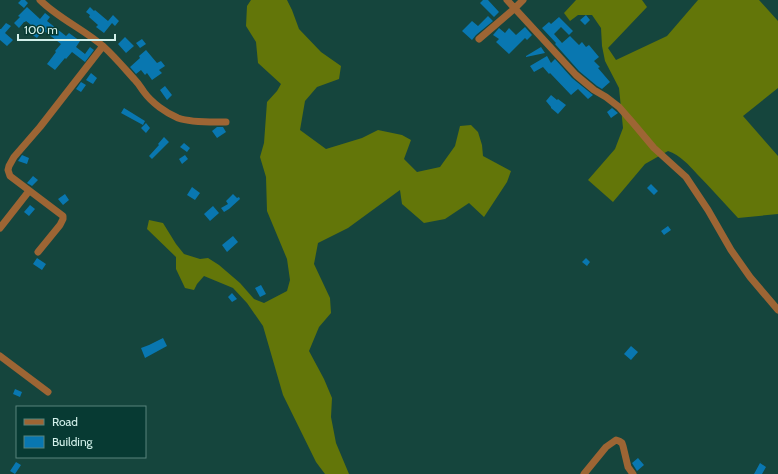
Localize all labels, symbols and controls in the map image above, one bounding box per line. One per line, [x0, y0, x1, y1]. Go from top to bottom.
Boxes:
scale bar [18, 16, 115, 42]
text: 100 m [24, 22, 58, 37]
legend [16, 406, 146, 458]
text: Road [52, 414, 78, 429]
text: Building [52, 434, 94, 449]

